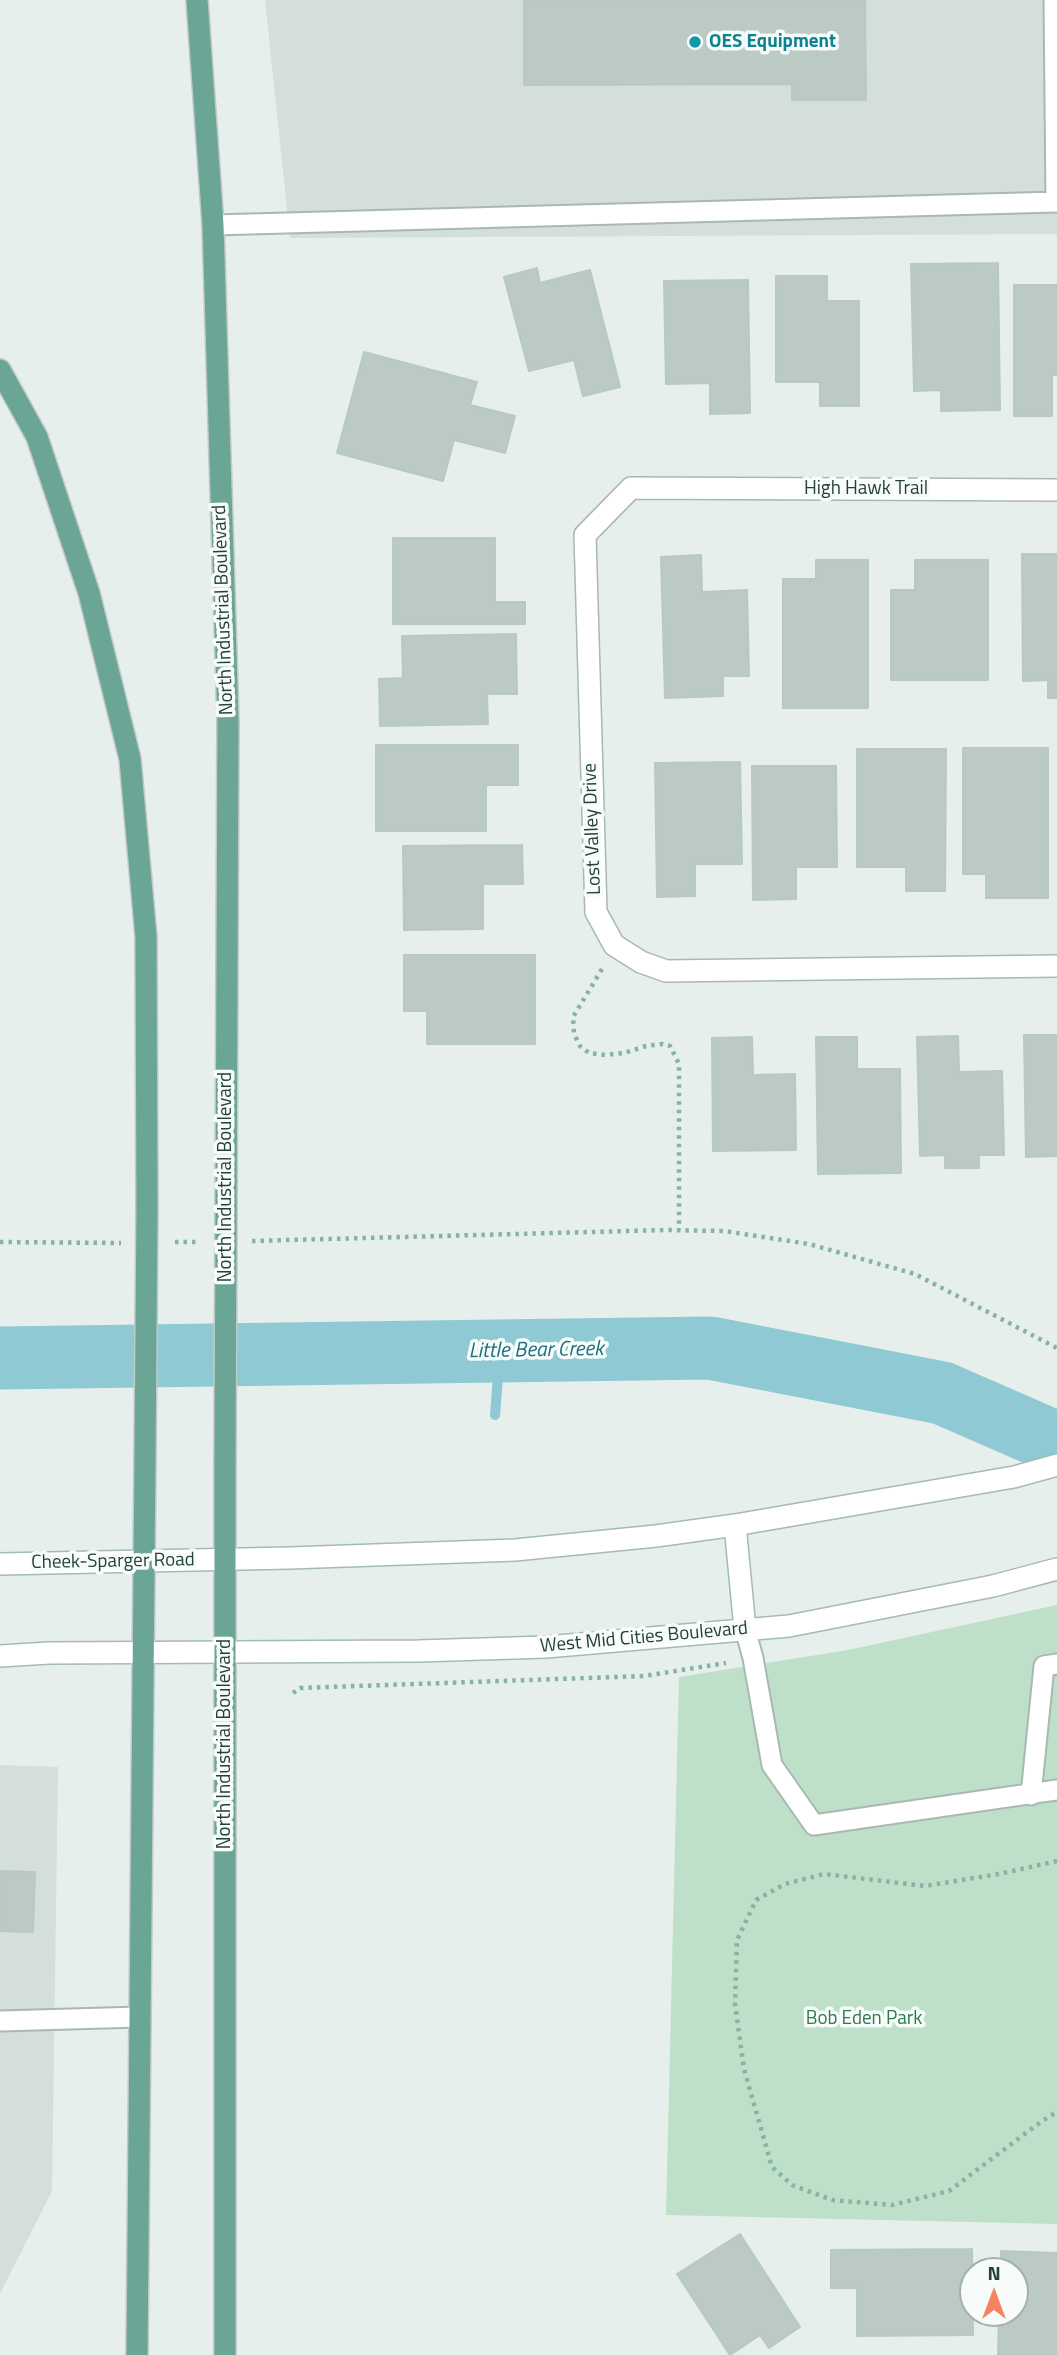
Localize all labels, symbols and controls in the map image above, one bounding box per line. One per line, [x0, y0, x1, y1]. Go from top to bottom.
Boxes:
place label: OES Equipment [709, 31, 836, 53]
marker: OES Equipment [687, 34, 703, 50]
street label: High Hawk Trail [804, 478, 928, 500]
street label: North Industrial Boulevard [209, 505, 239, 715]
street label: Lost Valley Drive [579, 763, 607, 895]
street label: North Industrial Boulevard [215, 1072, 237, 1282]
water label: Little Bear Creek [468, 1337, 604, 1365]
street label: Cheek-Sparger Road [31, 1549, 195, 1575]
street label: West Mid Cities Boulevard [539, 1618, 749, 1658]
street label: North Industrial Boulevard [214, 1639, 236, 1849]
park label: Bob Eden Park [806, 2008, 922, 2030]
north arrow [959, 2257, 1029, 2327]
text: N [987, 2258, 1001, 2287]

